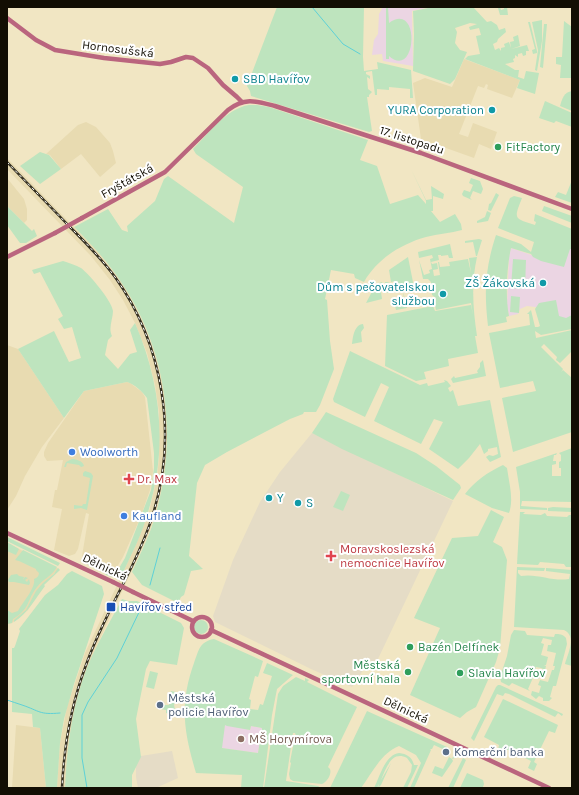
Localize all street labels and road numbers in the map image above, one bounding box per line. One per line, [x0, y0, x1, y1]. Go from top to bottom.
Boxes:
street label: Hornosušská [81, 38, 155, 60]
street label: 17. listopadu [378, 123, 446, 157]
street label: Fryštátská [98, 161, 156, 201]
street label: Dělnická [80, 551, 130, 583]
street label: Dělnická [381, 694, 431, 726]

